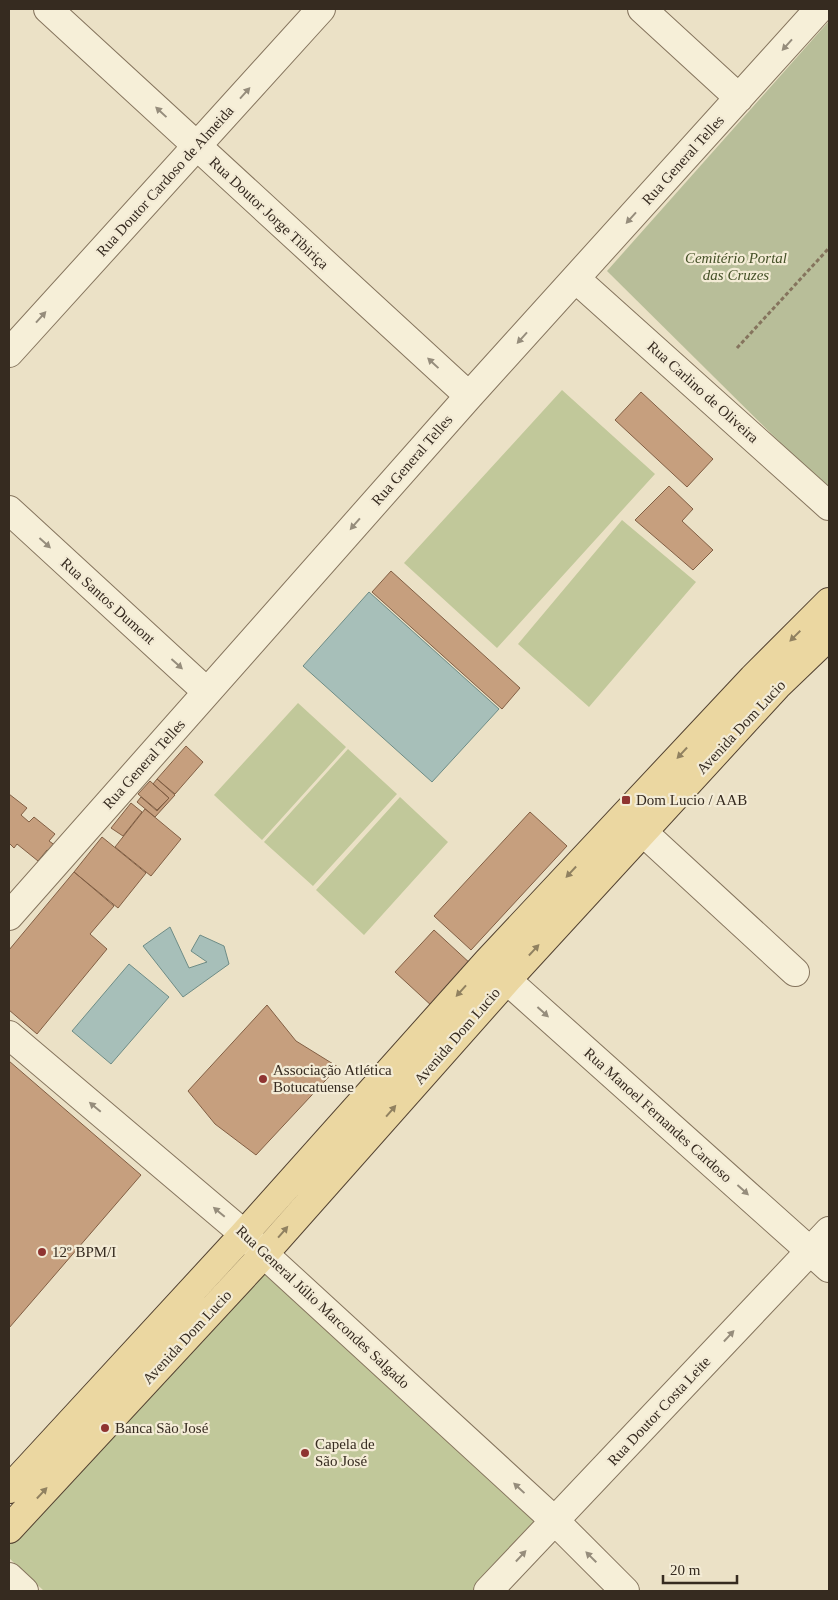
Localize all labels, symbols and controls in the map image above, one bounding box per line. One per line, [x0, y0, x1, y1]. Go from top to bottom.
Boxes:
one-way arrow [781, 38, 793, 50]
one-way arrow [239, 87, 251, 99]
street label: Rua Doutor Cardoso de Almeida [93, 102, 237, 259]
one-way arrow [154, 107, 167, 118]
street label: Rua General Telles [639, 112, 727, 208]
street label: Rua Doutor Jorge Tibiriça [206, 154, 332, 273]
one-way arrow [625, 211, 637, 223]
park label: Cemitério Portal das Cruzes [685, 250, 787, 283]
one-way arrow [36, 310, 47, 323]
one-way arrow [516, 332, 528, 344]
street label: Rua Carlino de Oliveira [644, 338, 762, 446]
one-way arrow [427, 357, 439, 369]
street label: Rua General Telles [368, 411, 456, 508]
one-way arrow [350, 518, 361, 531]
one-way arrow [38, 537, 50, 549]
street label: Rua Santos Dumont [58, 555, 159, 648]
one-way arrow [789, 630, 801, 642]
one-way arrow [171, 658, 183, 670]
street label: Avenida Dom Lucio [693, 677, 789, 777]
street label: Rua General Telles [100, 716, 188, 812]
one-way arrow [676, 747, 688, 759]
place label: Dom Lucio / AAB [636, 792, 747, 808]
marker: Dom Lucio / AAB [620, 794, 632, 806]
one-way arrow [565, 866, 577, 878]
one-way arrow [528, 945, 540, 957]
street label: Avenida Dom Lucio [411, 985, 503, 1087]
one-way arrow [455, 985, 467, 997]
one-way arrow [536, 1006, 548, 1018]
street label: Rua Manoel Fernandes Cardoso [581, 1045, 735, 1185]
place label: Associação Atlética Botucatuense [273, 1062, 392, 1095]
marker: Associação Atlética Botucatuense [257, 1073, 269, 1085]
one-way arrow [88, 1102, 101, 1113]
one-way arrow [385, 1105, 397, 1117]
one-way arrow [736, 1185, 749, 1196]
one-way arrow [213, 1207, 225, 1218]
street label: Rua General Júlio Marcondes Salgado [233, 1222, 413, 1392]
one-way arrow [277, 1227, 289, 1239]
place label: 12º BPM/I [52, 1244, 116, 1260]
marker: 12º BPM/I [36, 1246, 48, 1258]
street label: Avenida Dom Lucio [139, 1287, 235, 1387]
one-way arrow [723, 1330, 735, 1342]
street label: Rua Doutor Costa Leite [604, 1353, 714, 1469]
place label: Banca São José [115, 1420, 209, 1436]
marker: Banca São José [99, 1422, 111, 1434]
place label: Capela de São José [315, 1436, 375, 1469]
marker: Capela de São José [299, 1447, 311, 1459]
one-way arrow [513, 1482, 525, 1494]
one-way arrow [36, 1487, 48, 1499]
one-way arrow [515, 1550, 527, 1562]
one-way arrow [585, 1551, 597, 1563]
scale bar [663, 1552, 737, 1584]
text: 20 m [670, 1562, 701, 1578]

